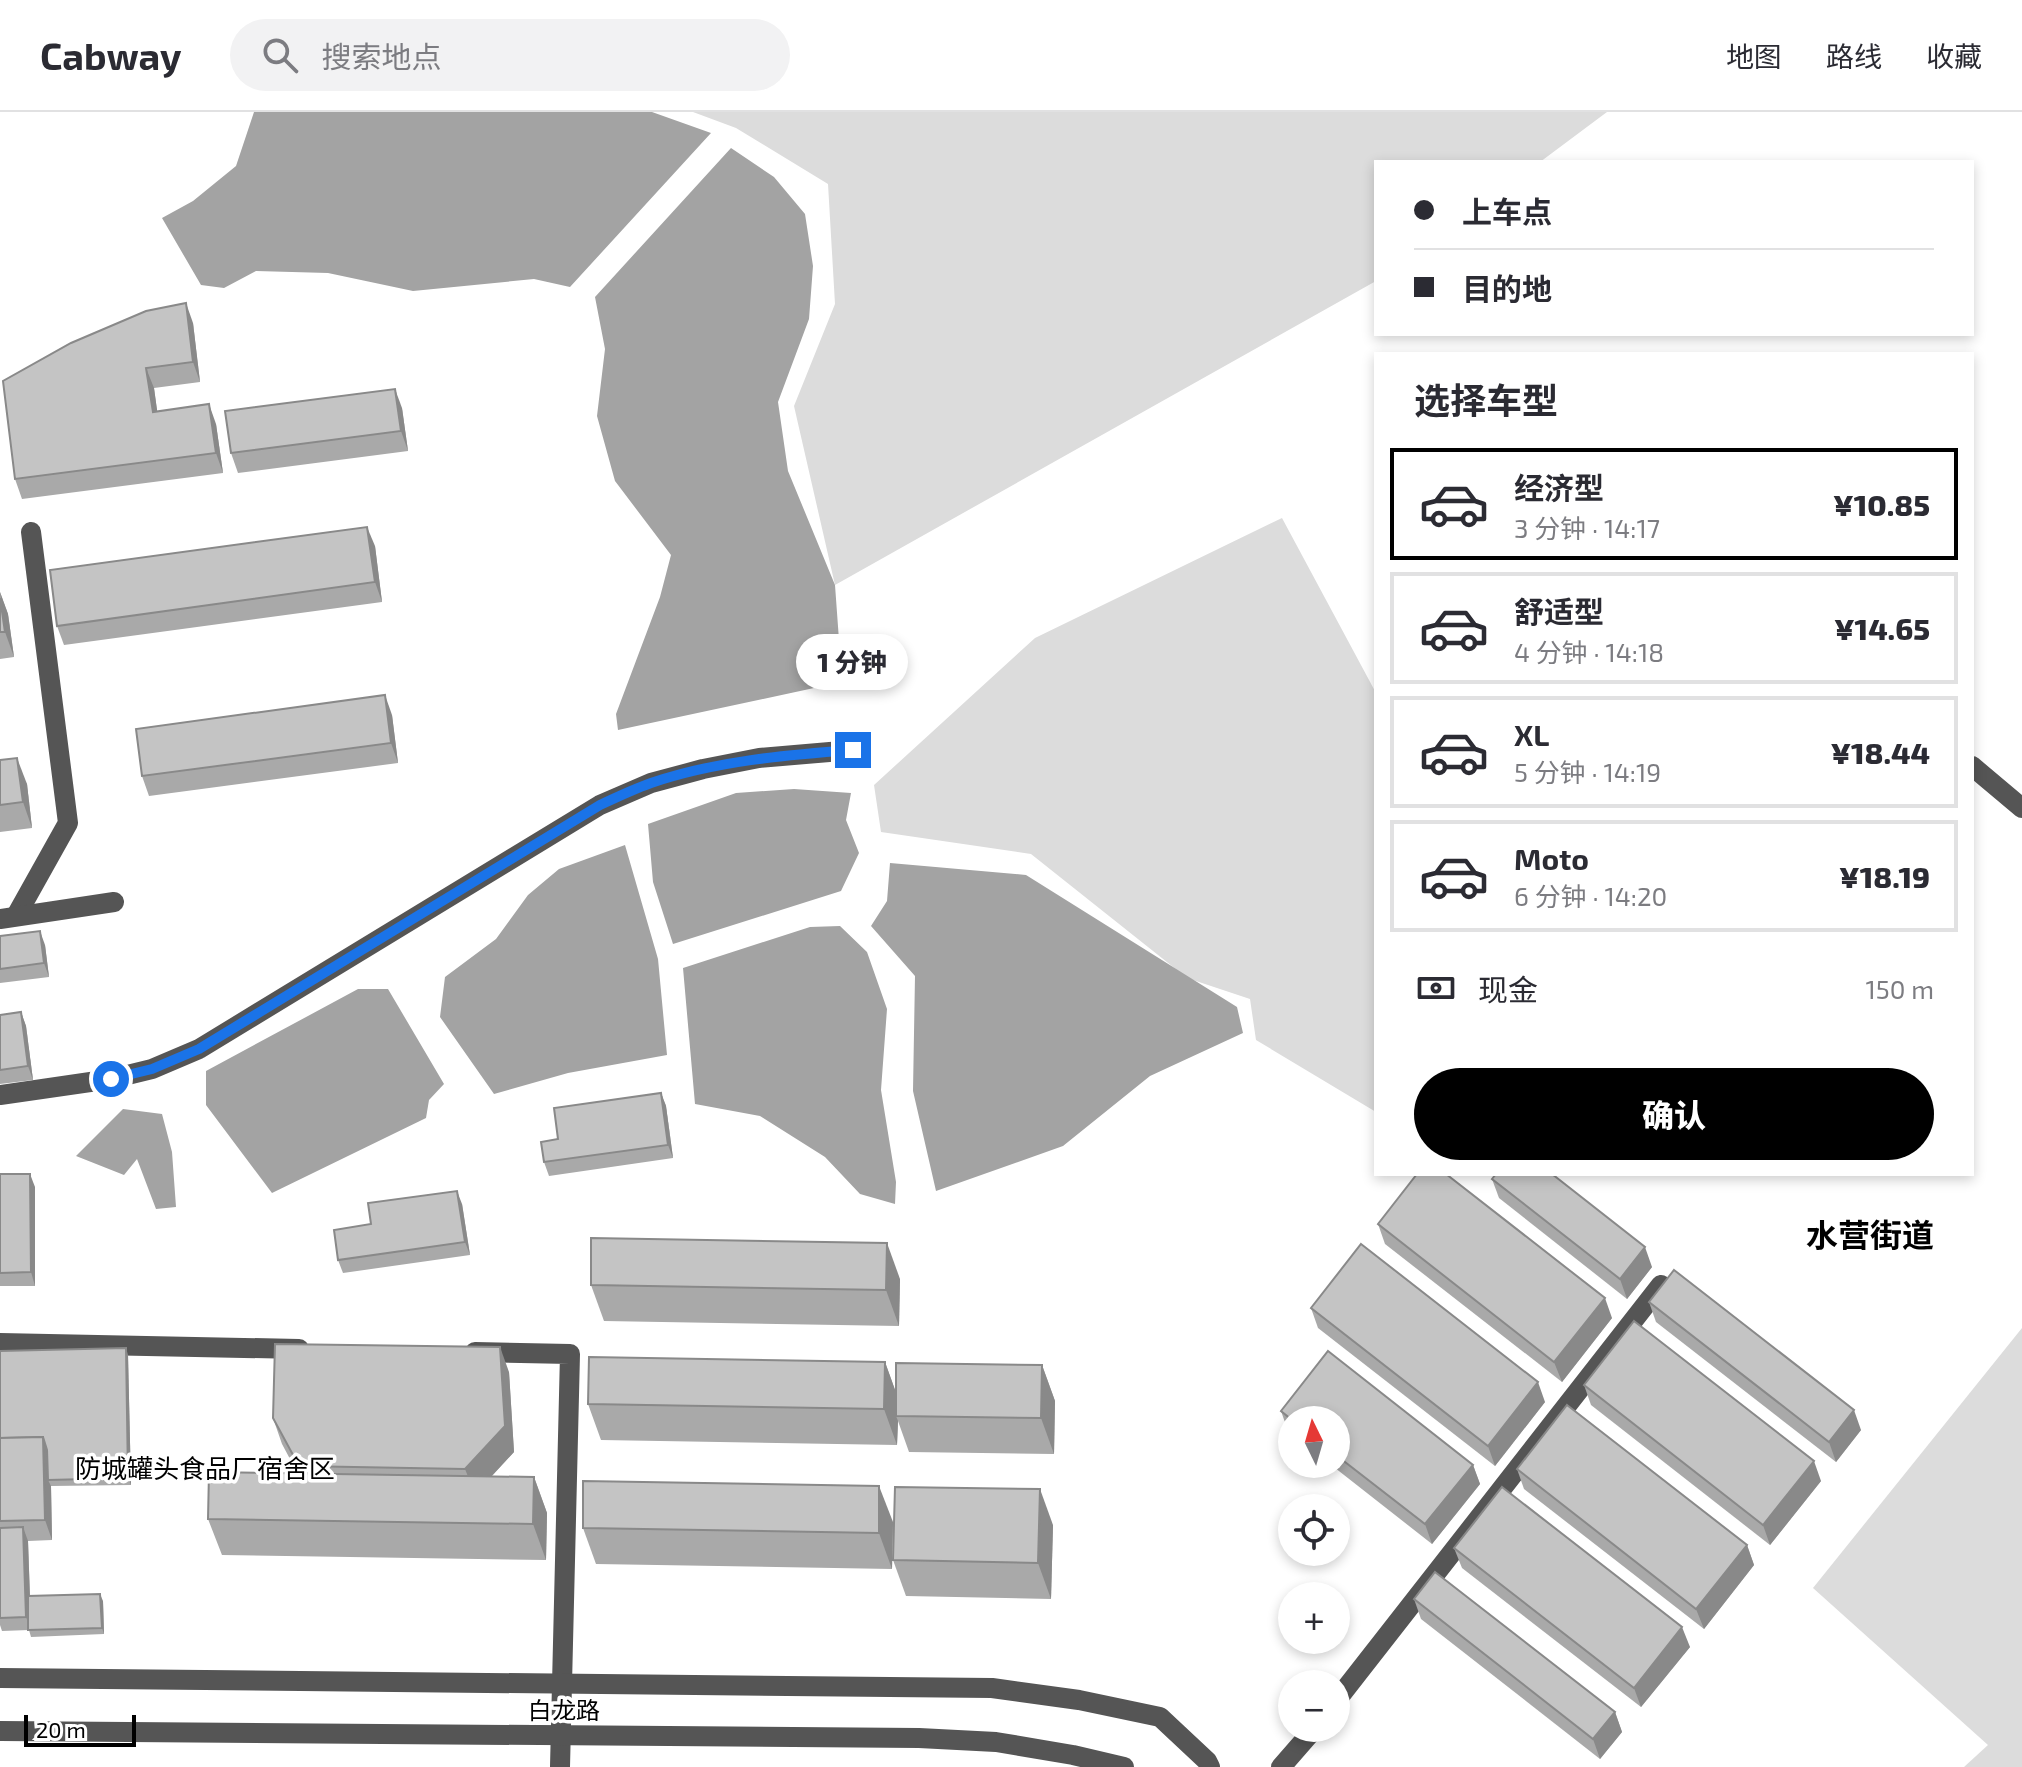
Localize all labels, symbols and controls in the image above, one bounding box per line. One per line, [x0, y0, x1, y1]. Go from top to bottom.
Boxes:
search box [230, 19, 790, 91]
text: Cabway [40, 32, 182, 78]
icon: search [258, 33, 302, 77]
text: 搜索地点 [322, 38, 442, 74]
text: 地图 [1726, 39, 1782, 73]
text: 路线 [1826, 39, 1882, 73]
text: 收藏 [1926, 39, 1982, 73]
text: 上车点 [1462, 193, 1552, 229]
text: 目的地 [1462, 270, 1552, 306]
text: 选择车型 [1414, 378, 1558, 421]
icon: car [1418, 468, 1490, 540]
text: 经济型 [1514, 469, 1604, 505]
text: ¥10.85 [1833, 486, 1930, 522]
text: 3 分钟 · 14:17 [1514, 512, 1660, 543]
icon: car [1418, 592, 1490, 664]
text: 舒适型 [1514, 593, 1604, 629]
text: ¥14.65 [1834, 610, 1930, 646]
callout: 1 分钟 [797, 634, 909, 690]
text: 4 分钟 · 14:18 [1514, 636, 1664, 667]
text: 1 分钟 [817, 646, 887, 677]
icon: car [1418, 716, 1490, 788]
text: XL [1514, 716, 1549, 752]
route end [835, 732, 871, 768]
text: ¥18.44 [1830, 734, 1930, 770]
text: 5 分钟 · 14:19 [1514, 756, 1661, 787]
icon: car [1418, 840, 1490, 912]
text: Moto [1514, 840, 1589, 876]
text: ¥18.19 [1839, 858, 1930, 894]
text: 6 分钟 · 14:20 [1514, 880, 1667, 911]
icon: cash [1414, 966, 1458, 1010]
text: 现金 [1478, 971, 1538, 1007]
text: 150 m [1865, 973, 1934, 1004]
route start [93, 1061, 129, 1097]
button: 确认 [1414, 1068, 1934, 1160]
district label: 水营街道 [1806, 1215, 1934, 1253]
north arrow [1278, 1406, 1350, 1478]
map controls [1278, 1406, 1350, 1742]
district label: 防城罐头食品厂宿舍区 [75, 1452, 335, 1483]
button: locate [1278, 1494, 1350, 1566]
button: + [1278, 1582, 1350, 1654]
button: − [1278, 1670, 1350, 1742]
street label: 白龙路 [528, 1695, 600, 1724]
scale bar [24, 1711, 136, 1747]
text: 20 m [36, 1716, 86, 1742]

